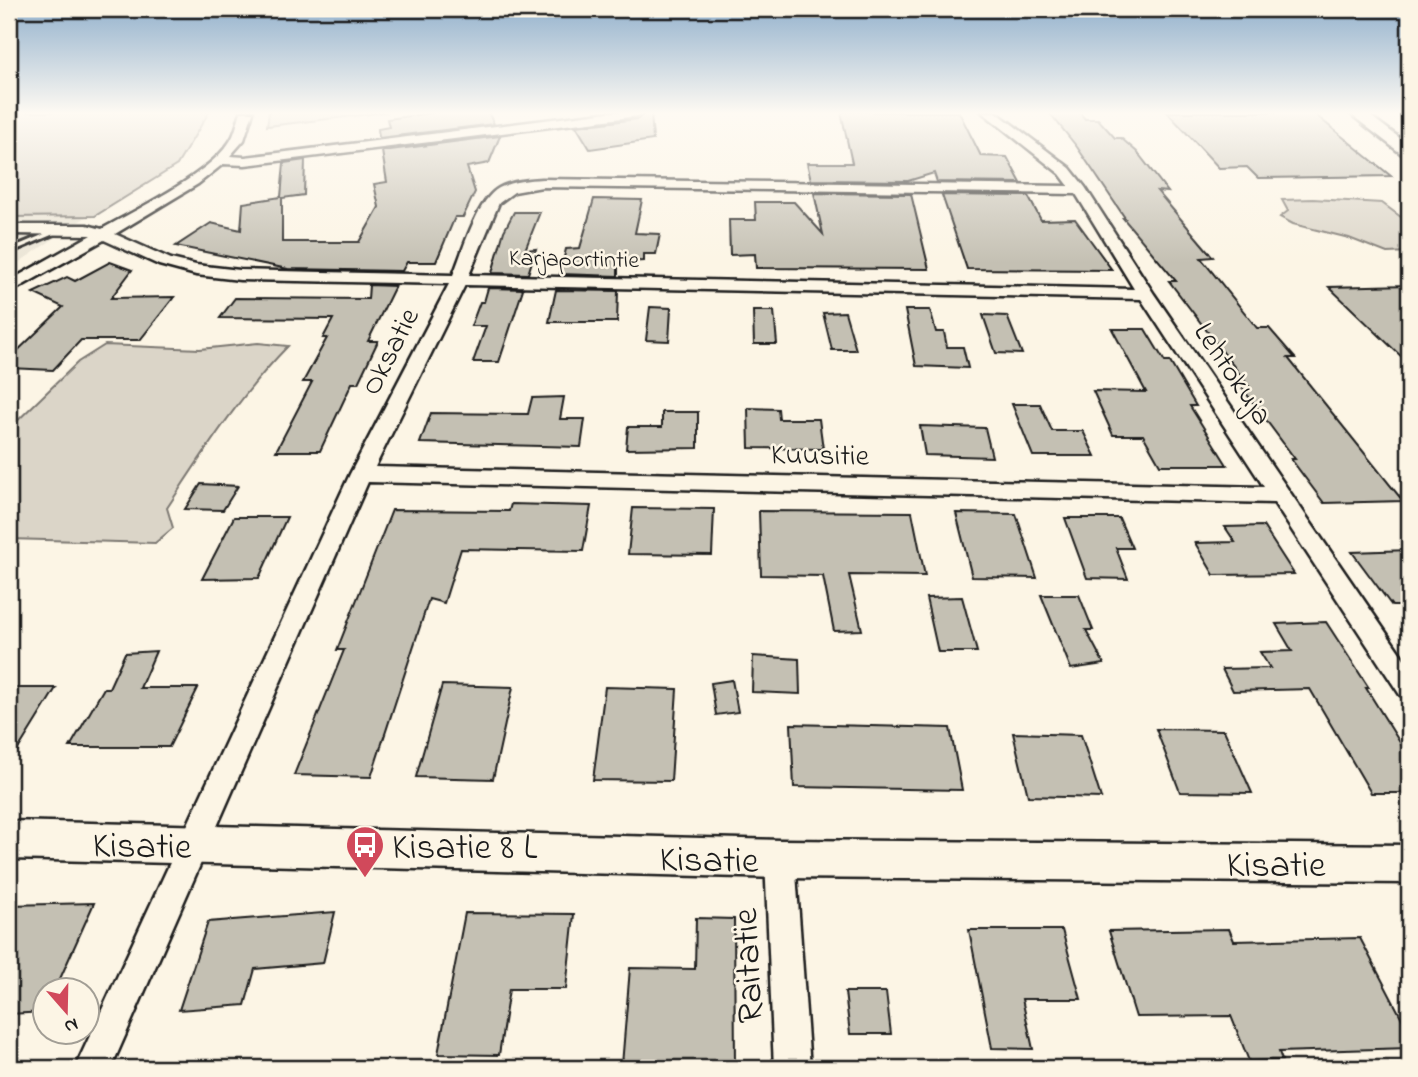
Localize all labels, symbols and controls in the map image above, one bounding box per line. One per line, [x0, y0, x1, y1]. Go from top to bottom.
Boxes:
street label: Karjaportintie [509, 242, 640, 279]
street label: Oksatie [351, 300, 433, 404]
street label: Lehtokuja [1181, 314, 1282, 435]
street label: Kuusitie [770, 434, 870, 480]
street label: Kisatie [92, 820, 192, 876]
place label: Kisatie 8 L [392, 822, 537, 876]
bus stop icon: Kisatie 8 L [344, 824, 386, 879]
street label: Kisatie [659, 834, 759, 890]
street label: Kisatie [1226, 840, 1326, 894]
street label: Raitatie [720, 906, 780, 1025]
north arrow [32, 976, 102, 1046]
text: N [60, 1010, 82, 1040]

